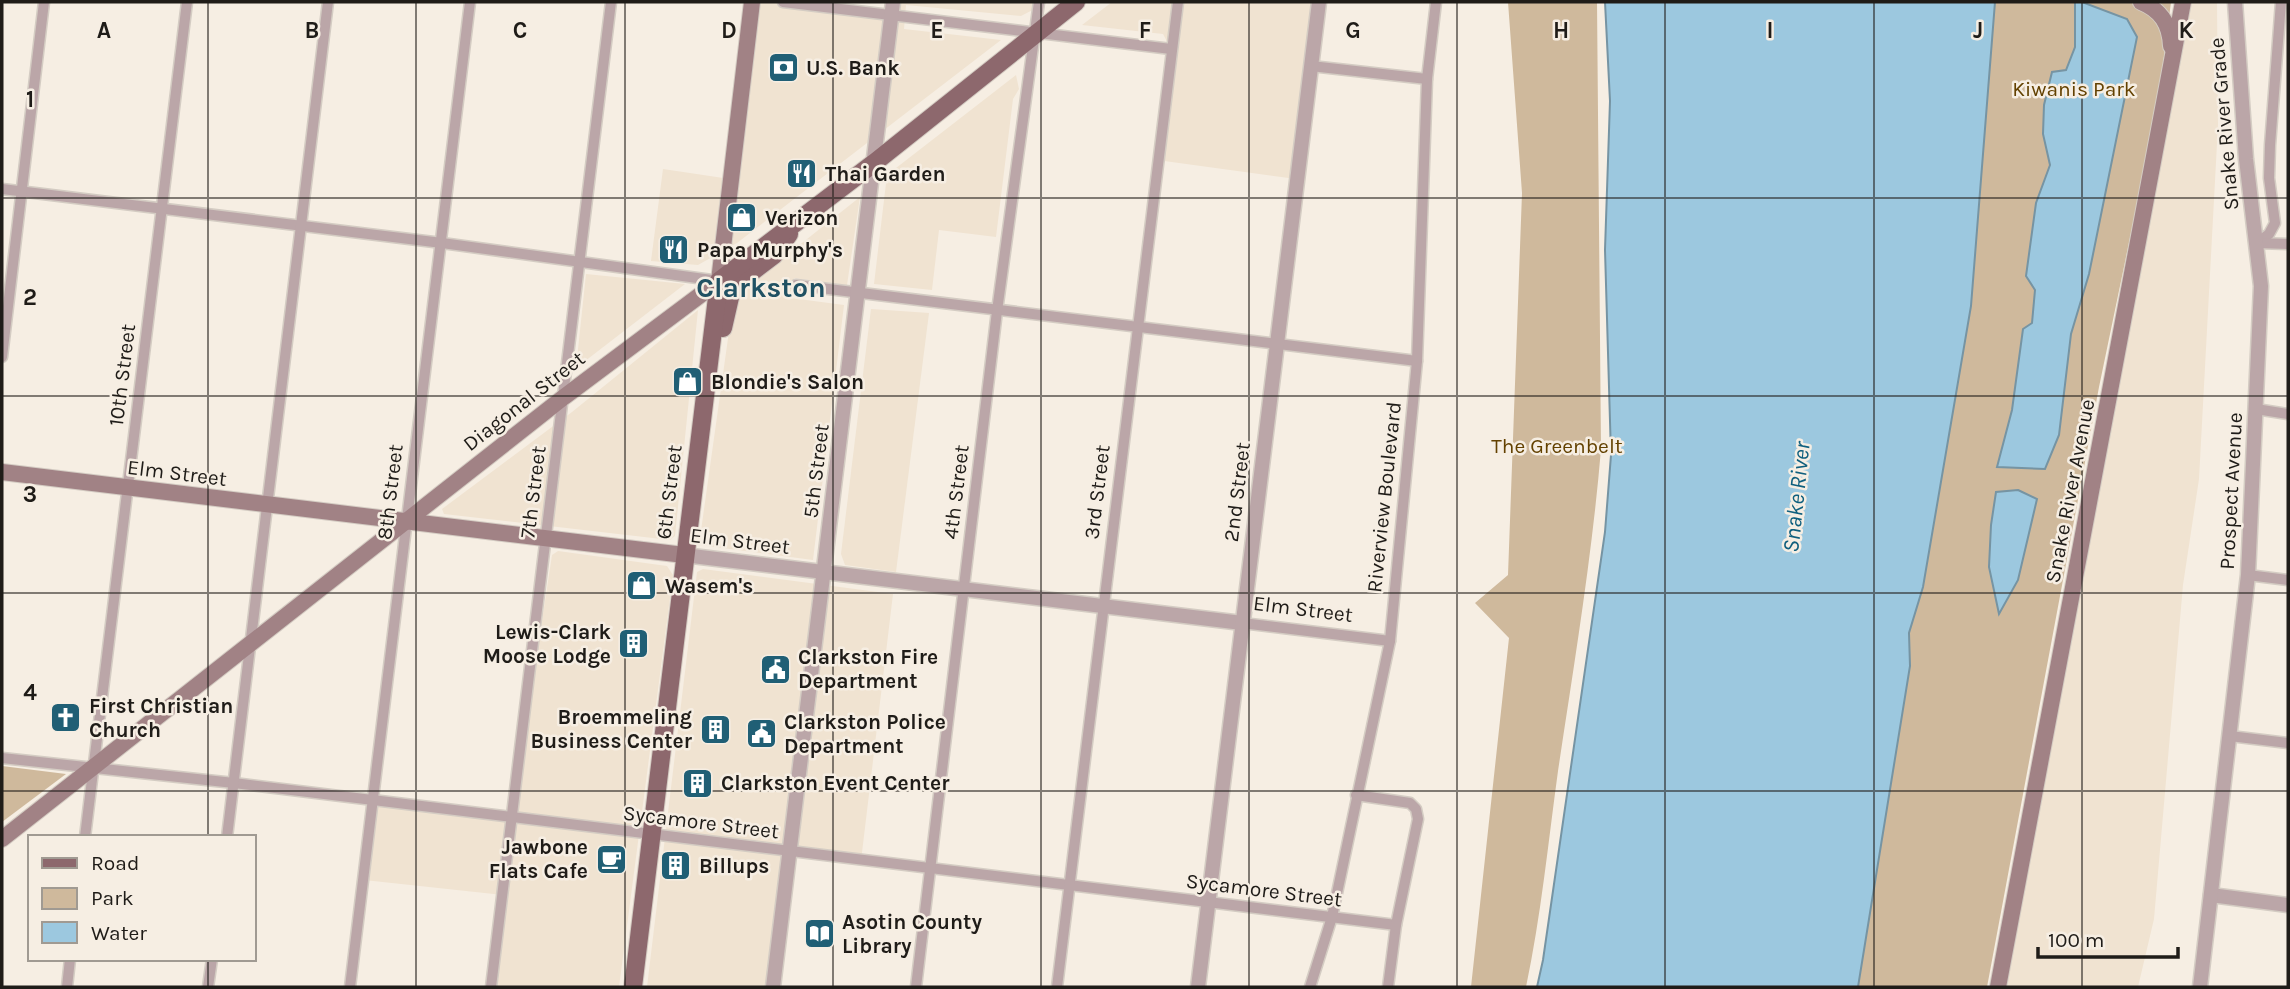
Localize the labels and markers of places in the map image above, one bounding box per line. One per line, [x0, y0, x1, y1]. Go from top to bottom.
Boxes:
bank icon: U.S. Bank [766, 51, 800, 85]
place label: U.S. Bank [806, 56, 900, 80]
restaurant icon: Thai Garden [785, 157, 819, 191]
place label: Thai Garden [825, 162, 946, 186]
shop icon: Verizon [725, 201, 759, 235]
place label: Verizon [765, 206, 838, 230]
restaurant icon: Papa Murphy's [657, 233, 691, 267]
place label: Papa Murphy's [697, 238, 843, 262]
shop icon: Blondie's Salon [671, 365, 705, 399]
place label: Blondie's Salon [711, 370, 864, 394]
shop icon: Wasem's [625, 569, 659, 603]
place label: Wasem's [665, 574, 753, 598]
place label: Lewis-Clark Moose Lodge [483, 620, 612, 668]
building icon: Lewis-Clark Moose Lodge [617, 627, 651, 661]
place label: Clarkston Fire Department [798, 645, 938, 693]
public building icon: Clarkston Fire Department [758, 652, 792, 686]
place label: First Christian Church [89, 694, 233, 742]
church icon: First Christian Church [49, 701, 83, 735]
place label: Broemmeling Business Center [530, 705, 693, 753]
place label: Clarkston Police Department [784, 710, 946, 758]
building icon: Broemmeling Business Center [698, 712, 732, 746]
public building icon: Clarkston Police Department [744, 717, 778, 751]
building icon: Clarkston Event Center [681, 766, 715, 800]
place label: Clarkston Event Center [721, 771, 950, 795]
place label: Jawbone Flats Cafe [489, 835, 588, 883]
cafe icon: Jawbone Flats Cafe [594, 842, 628, 876]
building icon: Billups [659, 849, 693, 883]
place label: Billups [699, 854, 769, 878]
place label: Asotin County Library [842, 910, 982, 958]
library icon: Asotin County Library [802, 917, 836, 951]

